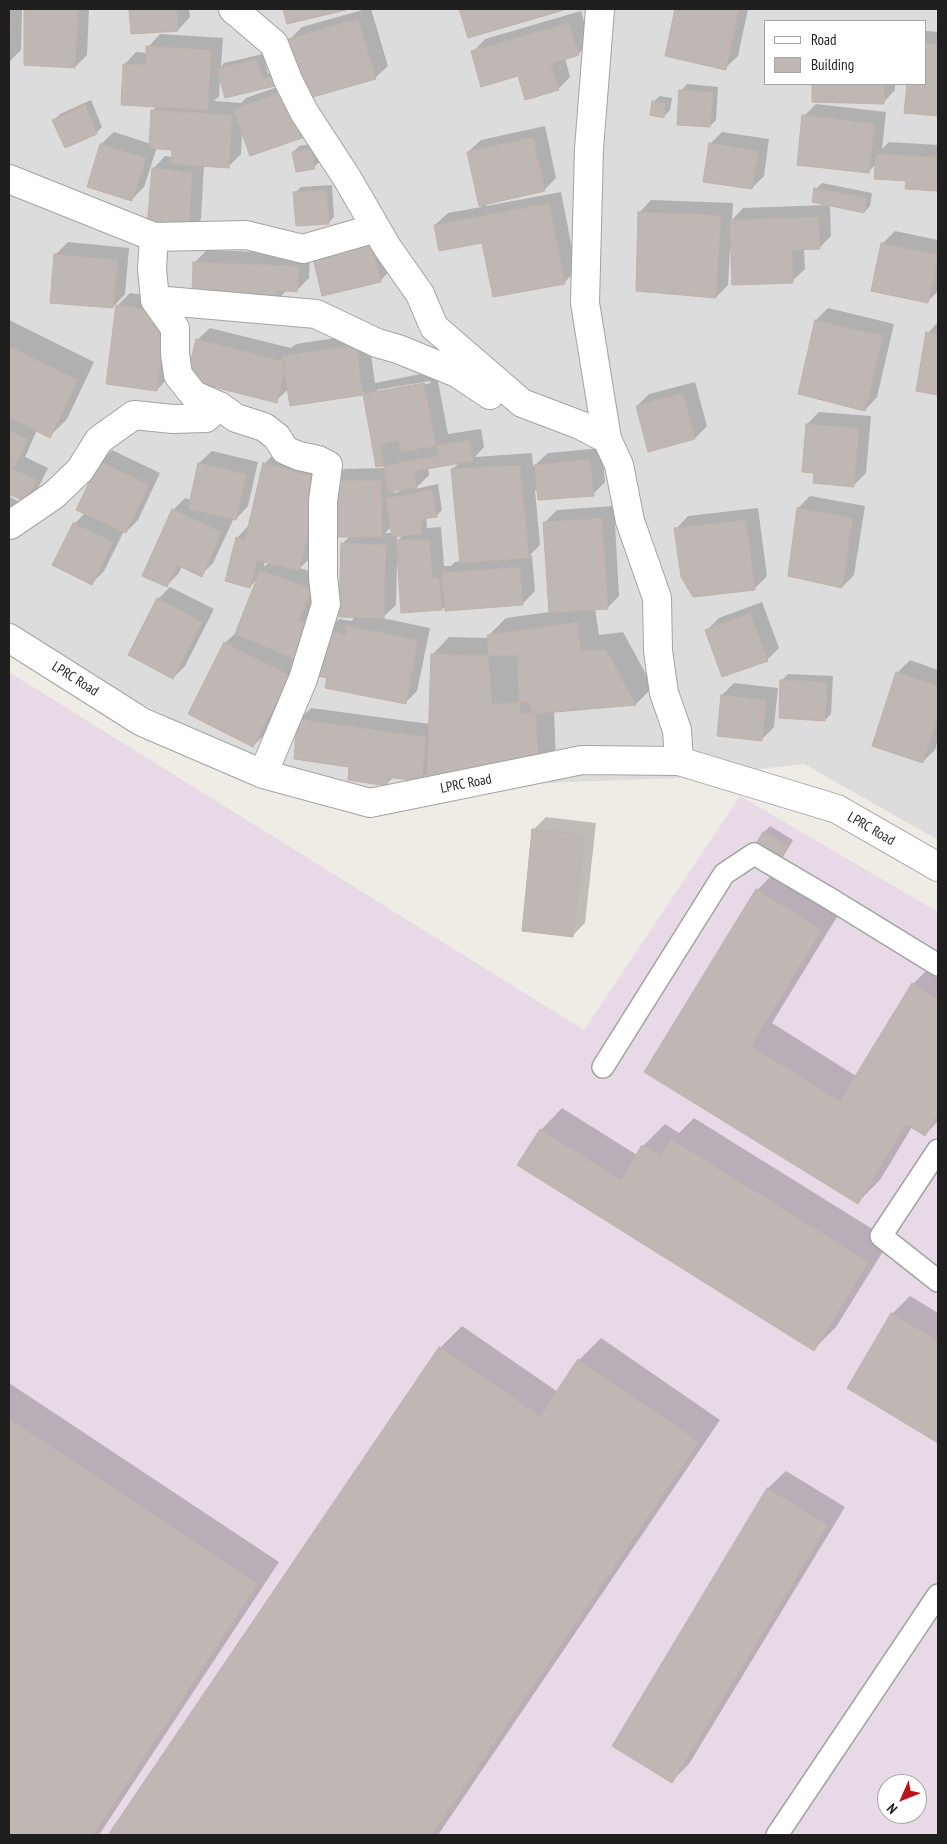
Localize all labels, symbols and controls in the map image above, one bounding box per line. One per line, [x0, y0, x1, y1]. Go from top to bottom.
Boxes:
legend [764, 20, 927, 85]
text: Road [811, 30, 837, 49]
text: Building [811, 55, 854, 74]
street label: LPRC Road [49, 658, 101, 700]
street label: LPRC Road [439, 771, 493, 797]
street label: LPRC Road [844, 809, 898, 849]
north arrow [877, 1774, 927, 1824]
text: N [883, 1800, 901, 1818]

